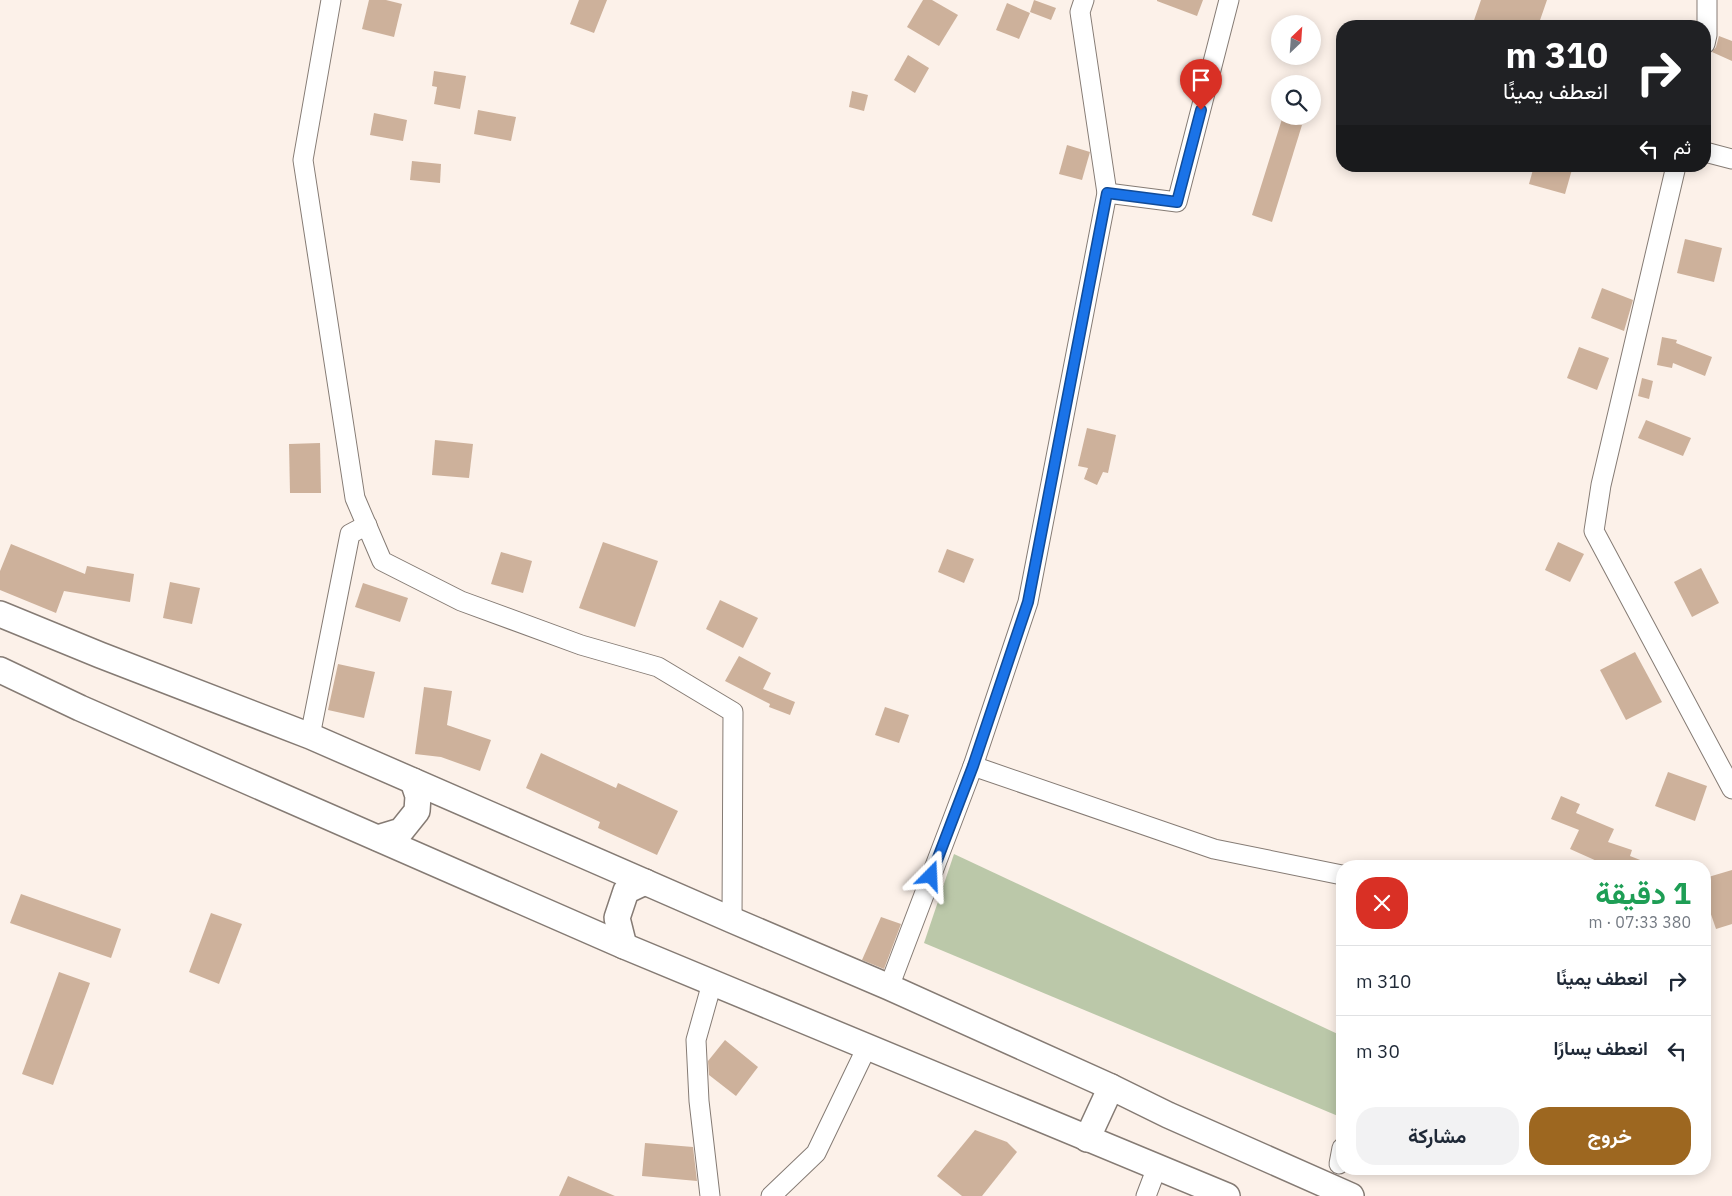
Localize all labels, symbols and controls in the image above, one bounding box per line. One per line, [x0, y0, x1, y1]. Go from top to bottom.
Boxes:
north arrow [1271, 15, 1321, 65]
map controls [1271, 15, 1321, 125]
text: 310 m [1505, 32, 1608, 78]
icon: right [1626, 40, 1691, 105]
pin [1180, 59, 1222, 110]
icon: arrive [1187, 66, 1215, 94]
button: search [1271, 75, 1321, 125]
text: انعطف يمينًا [1503, 76, 1608, 105]
icon: left [1635, 135, 1663, 163]
text: ثم [1673, 135, 1691, 159]
position arrow [904, 849, 956, 901]
text: 1 دقيقة [1595, 873, 1691, 912]
button: close [1356, 877, 1408, 929]
text: 380 m · 07:33 [1589, 912, 1691, 932]
text: انعطف يمينًا [1556, 966, 1648, 990]
icon: right [1663, 967, 1691, 995]
text: 310 m [1356, 969, 1411, 993]
text: انعطف يسارًا [1554, 1036, 1648, 1060]
icon: left [1663, 1037, 1691, 1065]
text: 30 m [1356, 1039, 1400, 1063]
button: مشاركة [1356, 1107, 1519, 1165]
button: خروج [1529, 1107, 1691, 1165]

